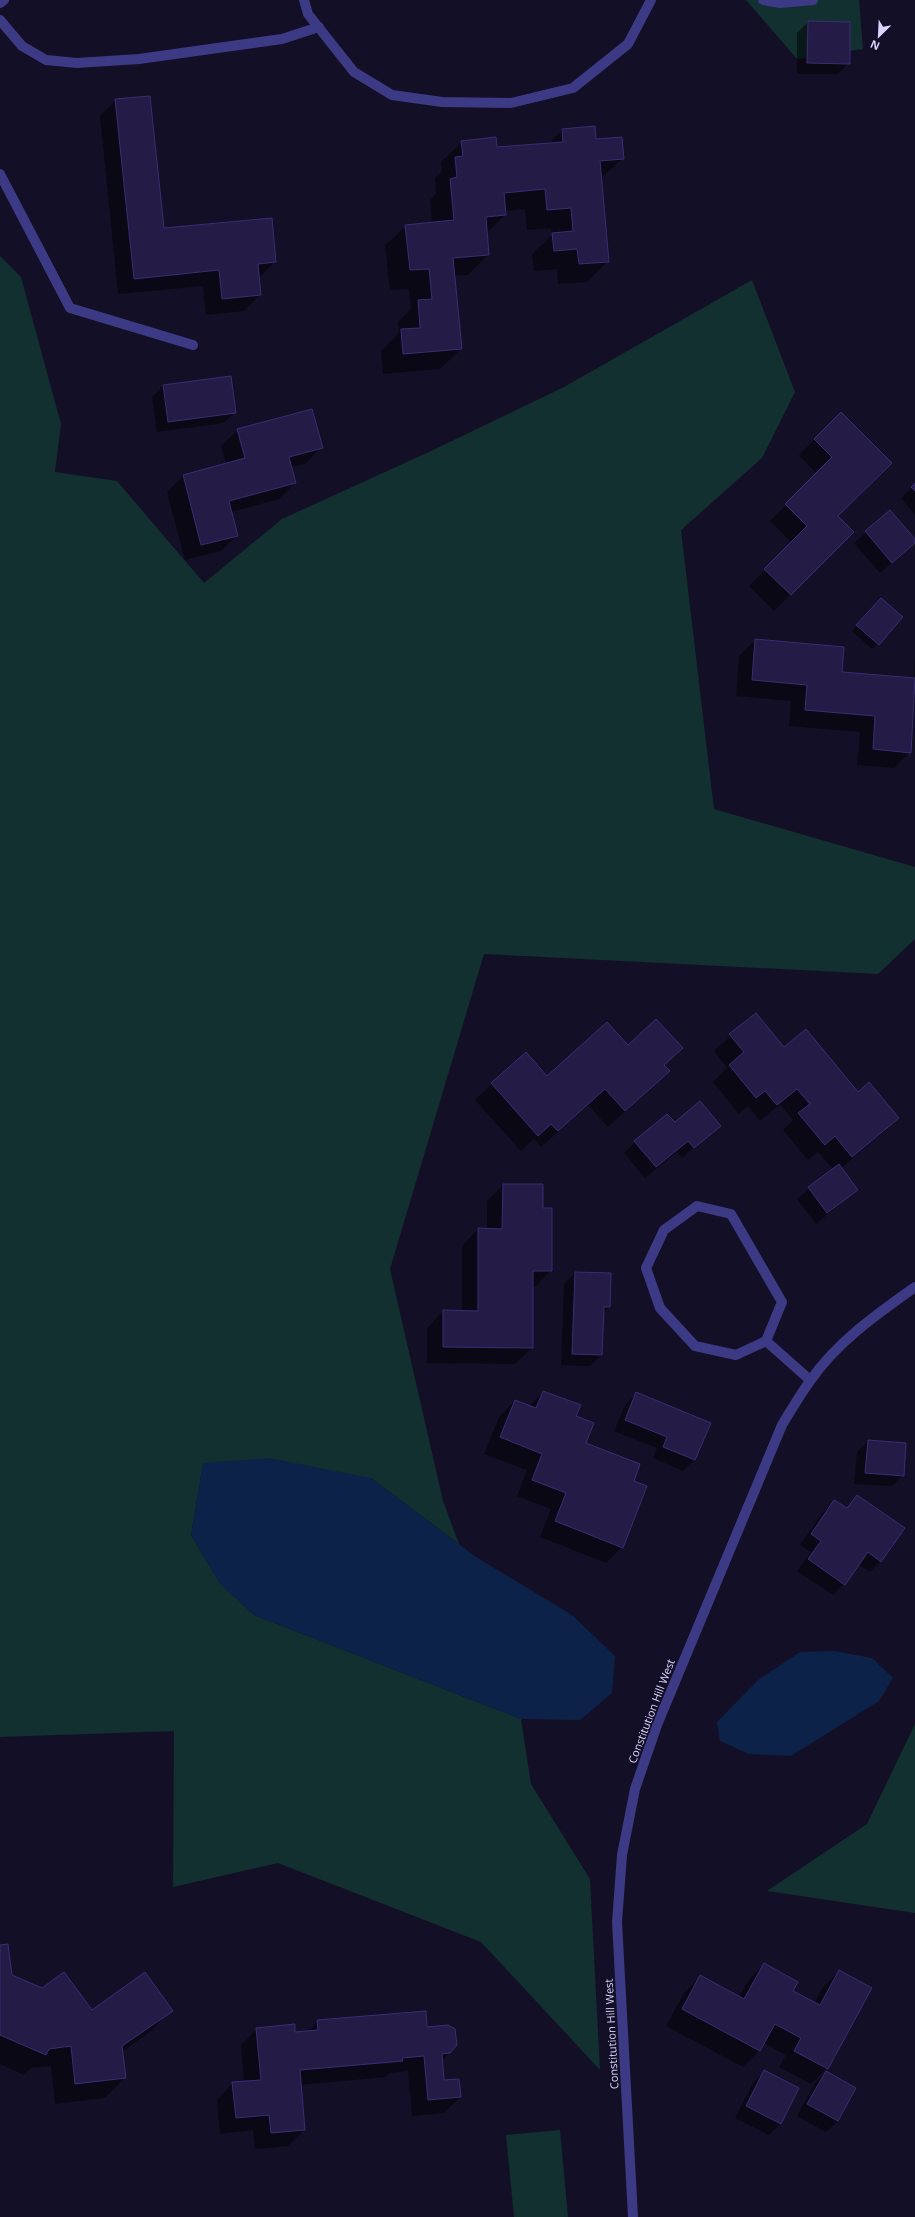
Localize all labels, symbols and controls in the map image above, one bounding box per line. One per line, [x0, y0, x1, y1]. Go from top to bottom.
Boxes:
north arrow [859, 16, 899, 56]
text: N [868, 37, 882, 54]
street label: Constitution Hill West [624, 1657, 678, 1765]
street label: Constitution Hill West [601, 1978, 621, 2090]

